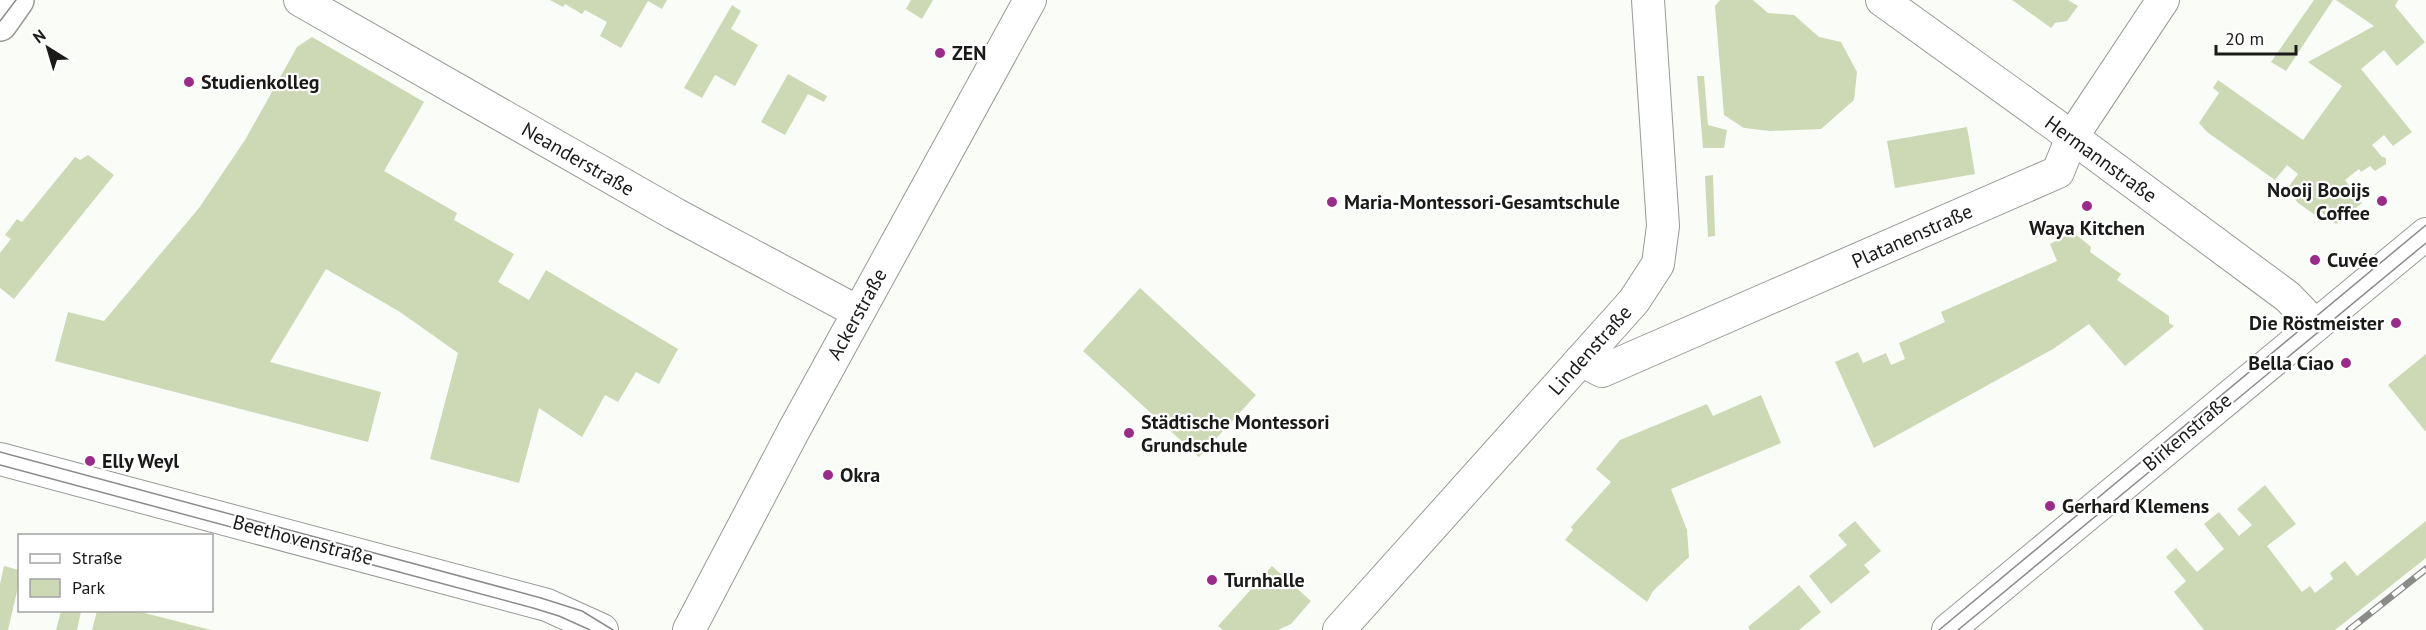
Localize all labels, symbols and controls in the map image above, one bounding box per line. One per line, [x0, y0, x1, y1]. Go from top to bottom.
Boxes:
north arrow [18, 18, 78, 78]
scale bar [2216, 18, 2296, 56]
text: N [29, 25, 49, 47]
text: 20 m [2225, 27, 2264, 50]
place label: ZEN [952, 40, 986, 66]
marker: ZEN [933, 46, 947, 60]
place label: Studienkolleg [201, 69, 319, 95]
marker: Studienkolleg [182, 75, 196, 89]
street label: Hermannstraße [2040, 110, 2162, 208]
street label: Neanderstraße [517, 116, 639, 202]
place label: Nooij Booijs Coffee [2267, 177, 2370, 226]
place label: Maria-Montessori-Gesamtschule [1344, 189, 1620, 215]
marker: Nooij Booijs Coffee [2375, 194, 2389, 208]
marker: Maria-Montessori-Gesamtschule [1325, 195, 1339, 209]
street label: Platanenstraße [1848, 198, 1976, 274]
marker: Waya Kitchen [2080, 199, 2094, 213]
place label: Waya Kitchen [2029, 215, 2145, 241]
place label: Cuvée [2327, 247, 2378, 273]
marker: Cuvée [2308, 253, 2322, 267]
street label: Ackerstraße [821, 264, 893, 364]
street label: Lindenstraße [1543, 300, 1637, 400]
place label: Die Röstmeister [2249, 310, 2384, 336]
marker: Die Röstmeister [2389, 316, 2403, 330]
place label: Bella Ciao [2248, 350, 2334, 376]
marker: Bella Ciao [2339, 356, 2353, 370]
street label: Birkenstraße [2137, 387, 2237, 477]
place label: Städtische Montessori Grundschule [1141, 409, 1330, 458]
marker: Städtische Montessori Grundschule [1122, 426, 1136, 440]
place label: Elly Weyl [102, 448, 179, 474]
marker: Elly Weyl [83, 454, 97, 468]
place label: Okra [840, 462, 880, 488]
marker: Okra [821, 468, 835, 482]
place label: Gerhard Klemens [2062, 493, 2209, 519]
marker: Gerhard Klemens [2043, 499, 2057, 513]
street label: Beethovenstraße [230, 509, 376, 571]
legend [18, 534, 213, 612]
text: Straße [72, 546, 123, 569]
place label: Turnhalle [1224, 567, 1305, 593]
marker: Turnhalle [1205, 573, 1219, 587]
text: Park [72, 576, 105, 599]

